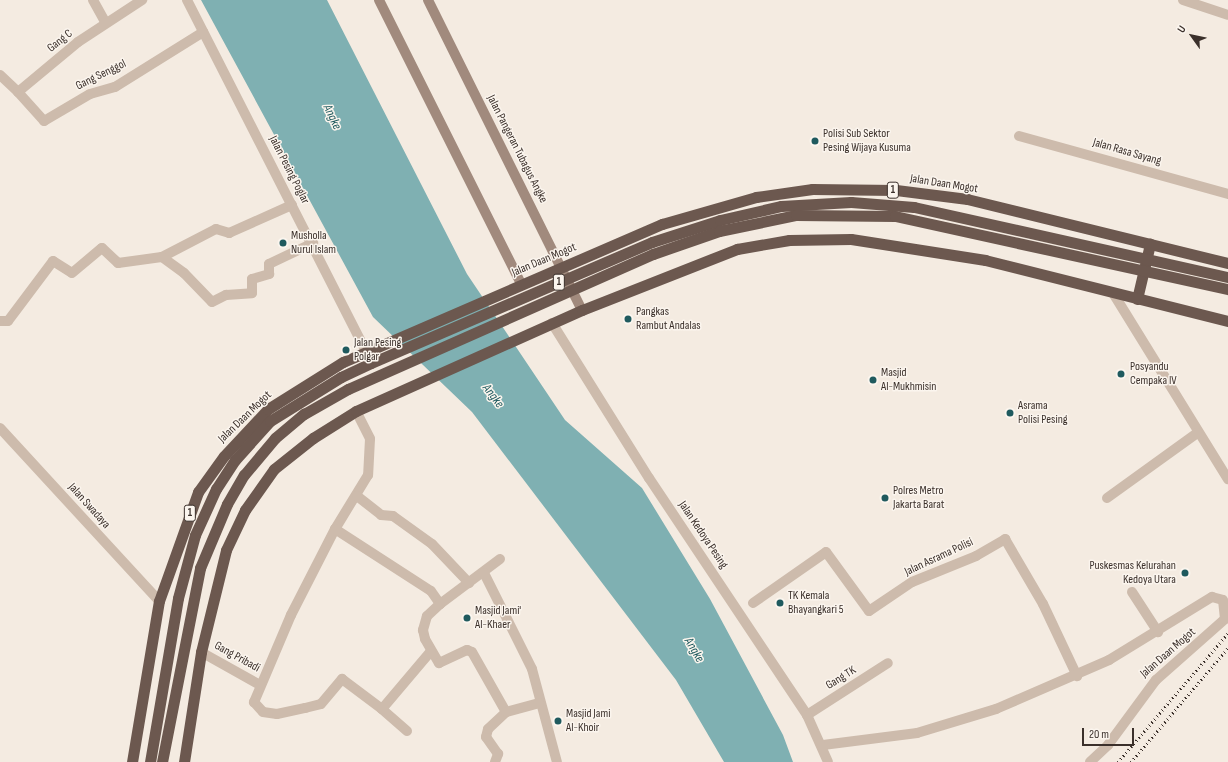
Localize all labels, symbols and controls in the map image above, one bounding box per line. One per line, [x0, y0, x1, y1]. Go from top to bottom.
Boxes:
north arrow [1172, 16, 1212, 56]
text: U [1174, 23, 1189, 35]
street label: Gang C [45, 27, 75, 55]
street label: Gang Senggol [73, 57, 129, 93]
street label: Jalan Pangeran Tubagus Angke [484, 93, 550, 205]
water label: Angke [319, 102, 345, 132]
place label: Polisi Sub Sektor Pesing Wijaya Kusuma [823, 127, 911, 155]
street label: Jalan Pesing Poglar [266, 134, 312, 206]
street label: Jalan Rasa Sayang [1091, 135, 1163, 169]
marker: Polisi Sub Sektor Pesing Wijaya Kusuma [810, 136, 820, 146]
street label: Jalan Daan Mogot [909, 172, 979, 196]
road number: 1 [886, 181, 900, 199]
place label: Musholla Nurul Islam [291, 229, 336, 257]
marker: Musholla Nurul Islam [278, 238, 288, 248]
street label: Jalan Daan Mogot [510, 240, 578, 280]
road number: 1 [552, 273, 566, 291]
place label: Pangkas Rambut Andalas [636, 305, 701, 333]
marker: Pangkas Rambut Andalas [623, 314, 633, 324]
place label: Jalan Pesing Polgar [354, 336, 401, 364]
marker: Jalan Pesing Polgar [341, 345, 351, 355]
place label: Posyandu Cempaka IV [1130, 360, 1177, 388]
place label: Masjid Al-Mukhmisin [881, 366, 936, 394]
marker: Posyandu Cempaka IV [1115, 368, 1127, 380]
marker: Masjid Al-Mukhmisin [868, 375, 878, 385]
water label: Angke [479, 381, 507, 411]
street label: Jalan Daan Mogot [215, 388, 275, 446]
place label: Asrama Polisi Pesing [1018, 399, 1068, 427]
marker: Asrama Polisi Pesing [1005, 408, 1015, 418]
street label: Jalan Swadaya [65, 480, 113, 532]
place label: Polres Metro Jakarta Barat [893, 484, 945, 512]
marker: Polres Metro Jakarta Barat [880, 493, 890, 503]
street label: Jalan Kedoya Pesing [675, 499, 731, 571]
road number: 1 [183, 504, 197, 522]
street label: Jalan Asrama Polisi [902, 535, 976, 579]
place label: Puskesmas Kelurahan Kedoya Utara [1089, 559, 1176, 587]
marker: Puskesmas Kelurahan Kedoya Utara [1179, 567, 1191, 579]
place label: TK Kemala Bhayangkari 5 [788, 589, 844, 617]
marker: TK Kemala Bhayangkari 5 [775, 598, 785, 608]
place label: Masjid Jami' Al-Khaer [475, 604, 521, 632]
marker: Masjid Jami' Al-Khaer [462, 613, 472, 623]
street label: Jalan Daan Mogot [1137, 625, 1199, 681]
water label: Angke [681, 635, 707, 665]
street label: Gang Pribadi [212, 639, 262, 675]
street label: Gang TK [823, 663, 859, 693]
place label: Masjid Jami Al-Khoir [566, 707, 610, 735]
marker: Masjid Jami Al-Khoir [553, 716, 563, 726]
scale bar [1084, 720, 1136, 746]
text: 20 m [1089, 727, 1109, 742]

